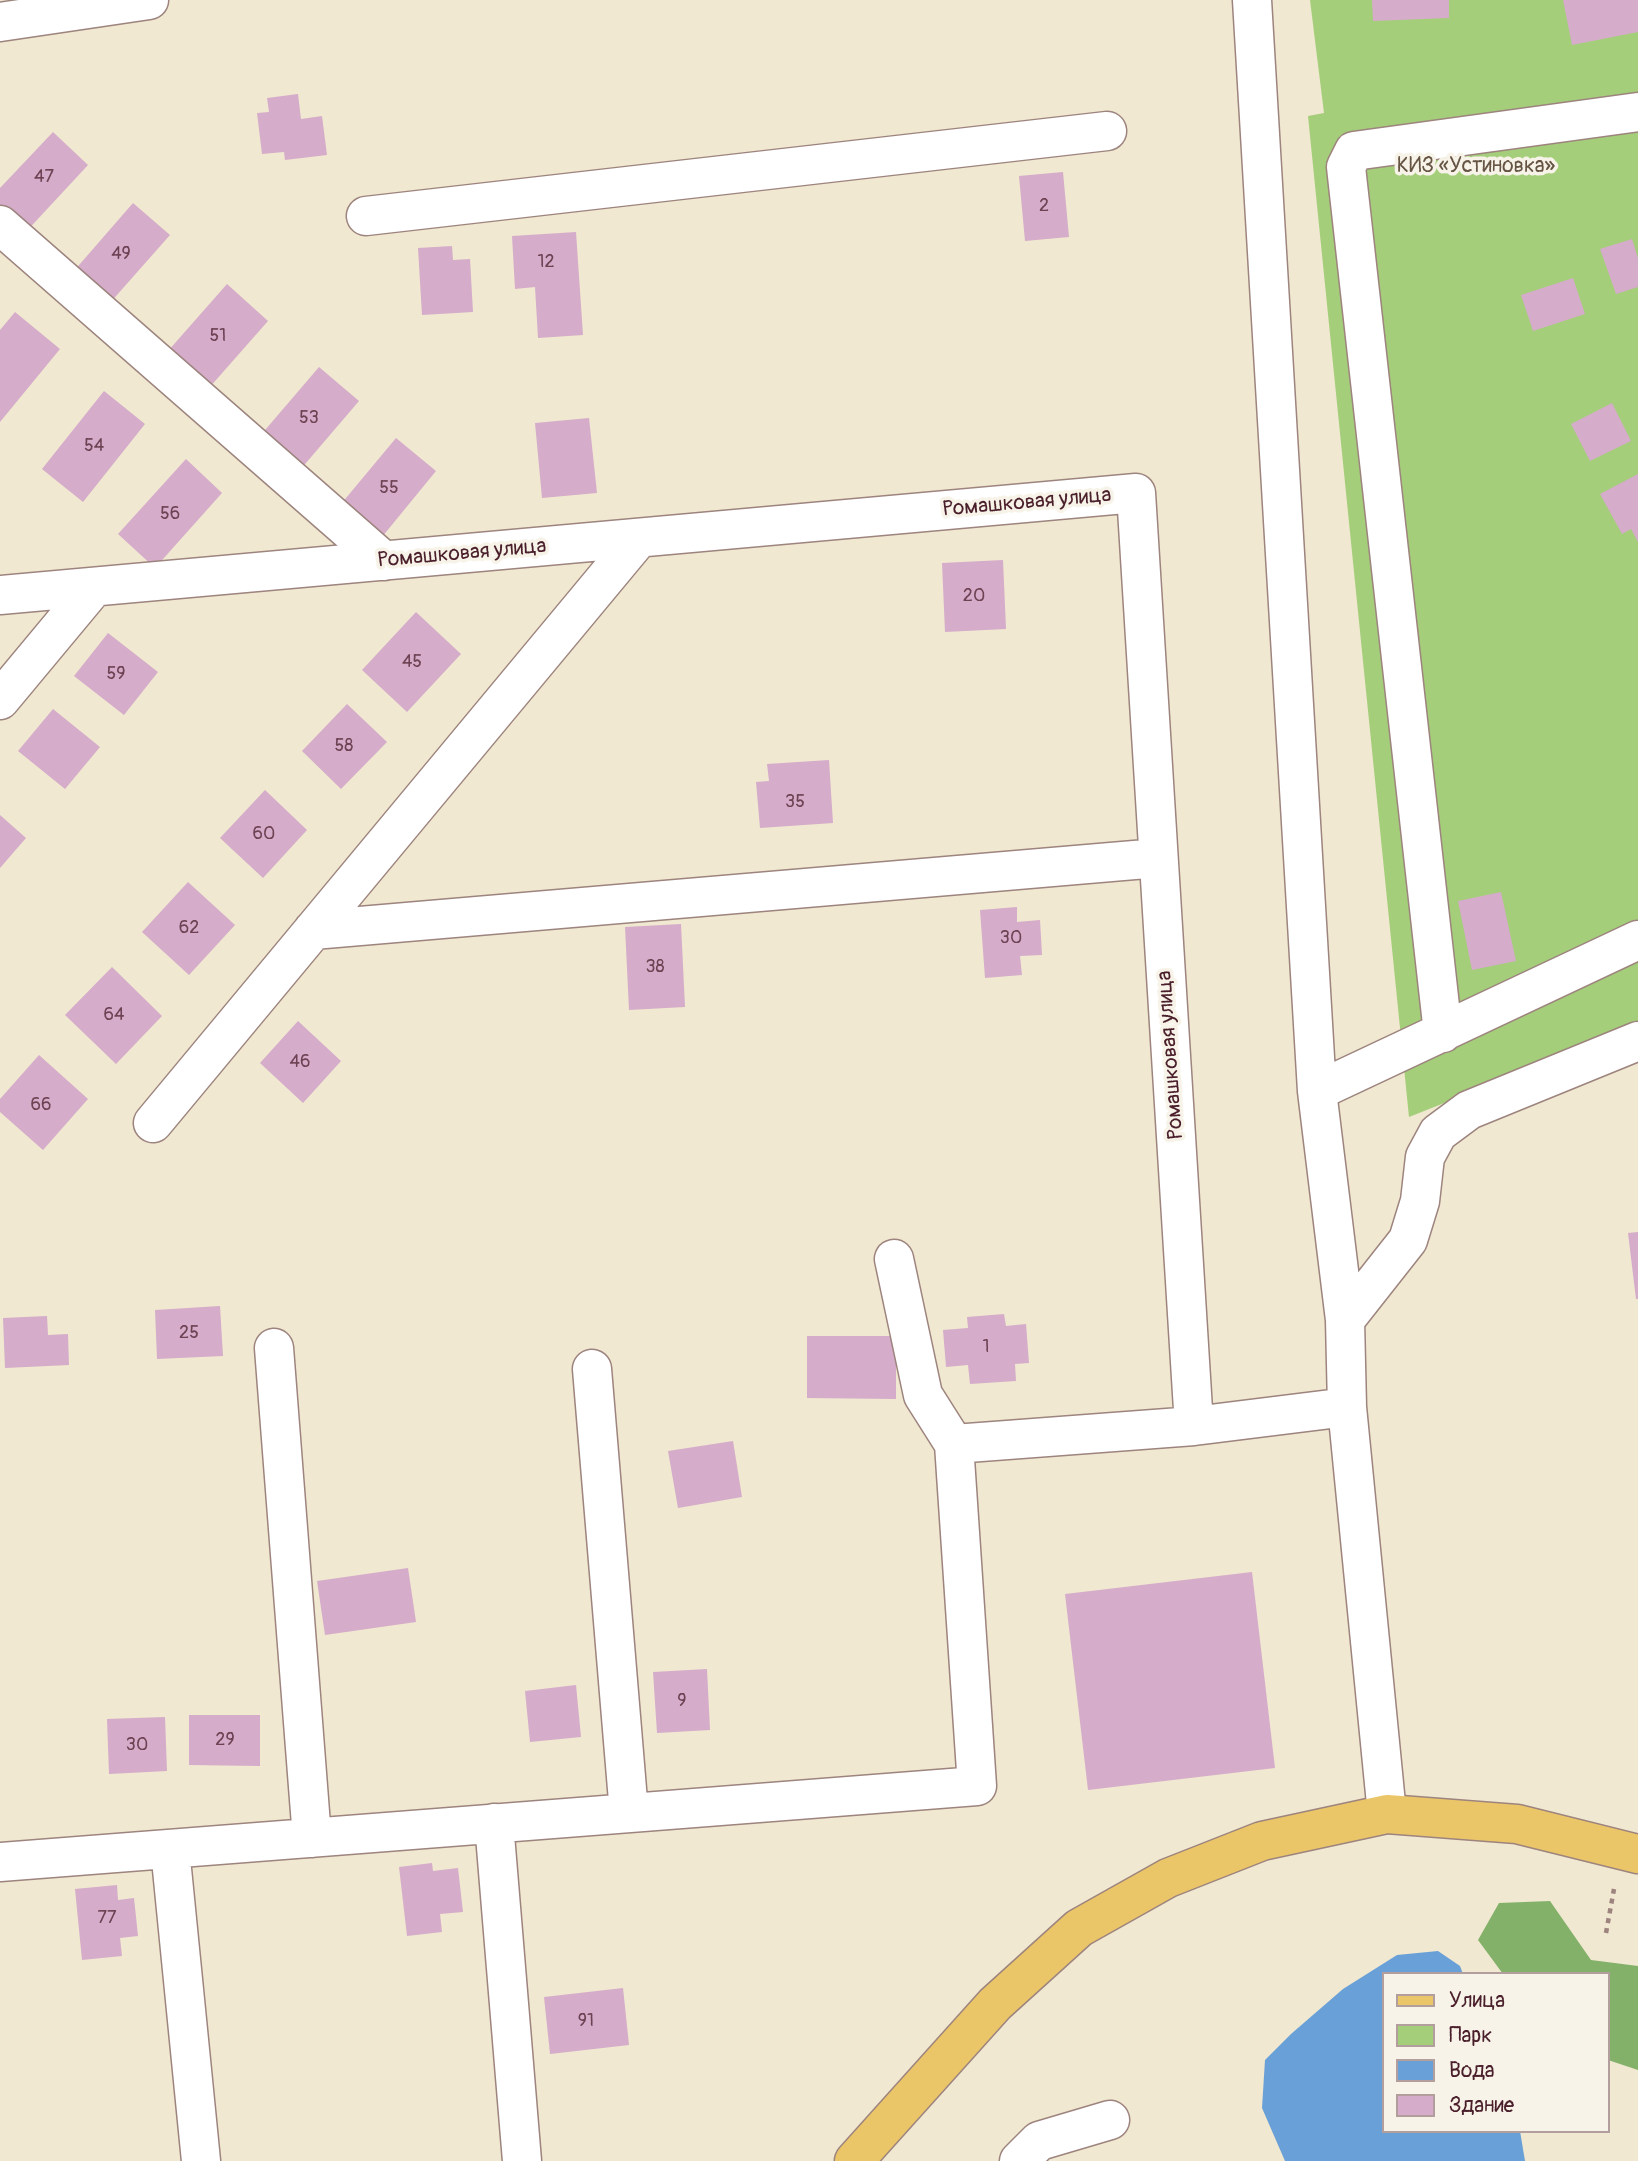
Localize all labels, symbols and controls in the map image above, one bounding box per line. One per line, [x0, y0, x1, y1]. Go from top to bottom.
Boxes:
park label: КИЗ «Устиновка» [1397, 154, 1555, 180]
house number: 47 [34, 166, 54, 188]
house number: 2 [1039, 195, 1049, 217]
house number: 49 [111, 243, 131, 265]
house number: 12 [537, 251, 555, 273]
house number: 51 [210, 325, 226, 347]
house number: 53 [299, 407, 319, 429]
house number: 54 [84, 435, 104, 457]
house number: 55 [379, 477, 399, 499]
street label: Ромашковая улица [942, 483, 1112, 523]
house number: 56 [160, 503, 180, 525]
street label: Ромашковая улица [377, 534, 547, 574]
house number: 20 [963, 585, 985, 607]
house number: 45 [402, 651, 422, 673]
house number: 59 [106, 663, 126, 685]
house number: 58 [335, 735, 353, 757]
house number: 35 [785, 791, 805, 813]
house number: 60 [253, 823, 275, 845]
house number: 62 [179, 917, 199, 939]
house number: 30 [1000, 927, 1022, 949]
house number: 38 [645, 956, 665, 978]
street label: Ромашковая улица [1153, 970, 1189, 1140]
house number: 64 [104, 1004, 124, 1026]
house number: 46 [290, 1051, 310, 1073]
house number: 66 [31, 1094, 51, 1116]
house number: 25 [179, 1322, 199, 1344]
house number: 1 [982, 1336, 990, 1358]
house number: 9 [677, 1690, 687, 1712]
house number: 29 [215, 1729, 235, 1751]
house number: 30 [126, 1734, 148, 1756]
house number: 77 [97, 1907, 117, 1929]
legend [1382, 1972, 1610, 2133]
text: Улица [1449, 1987, 1505, 2014]
house number: 91 [578, 2010, 594, 2032]
text: Парк [1449, 2022, 1492, 2049]
text: Вода [1449, 2057, 1495, 2084]
text: Здание [1449, 2092, 1514, 2119]

